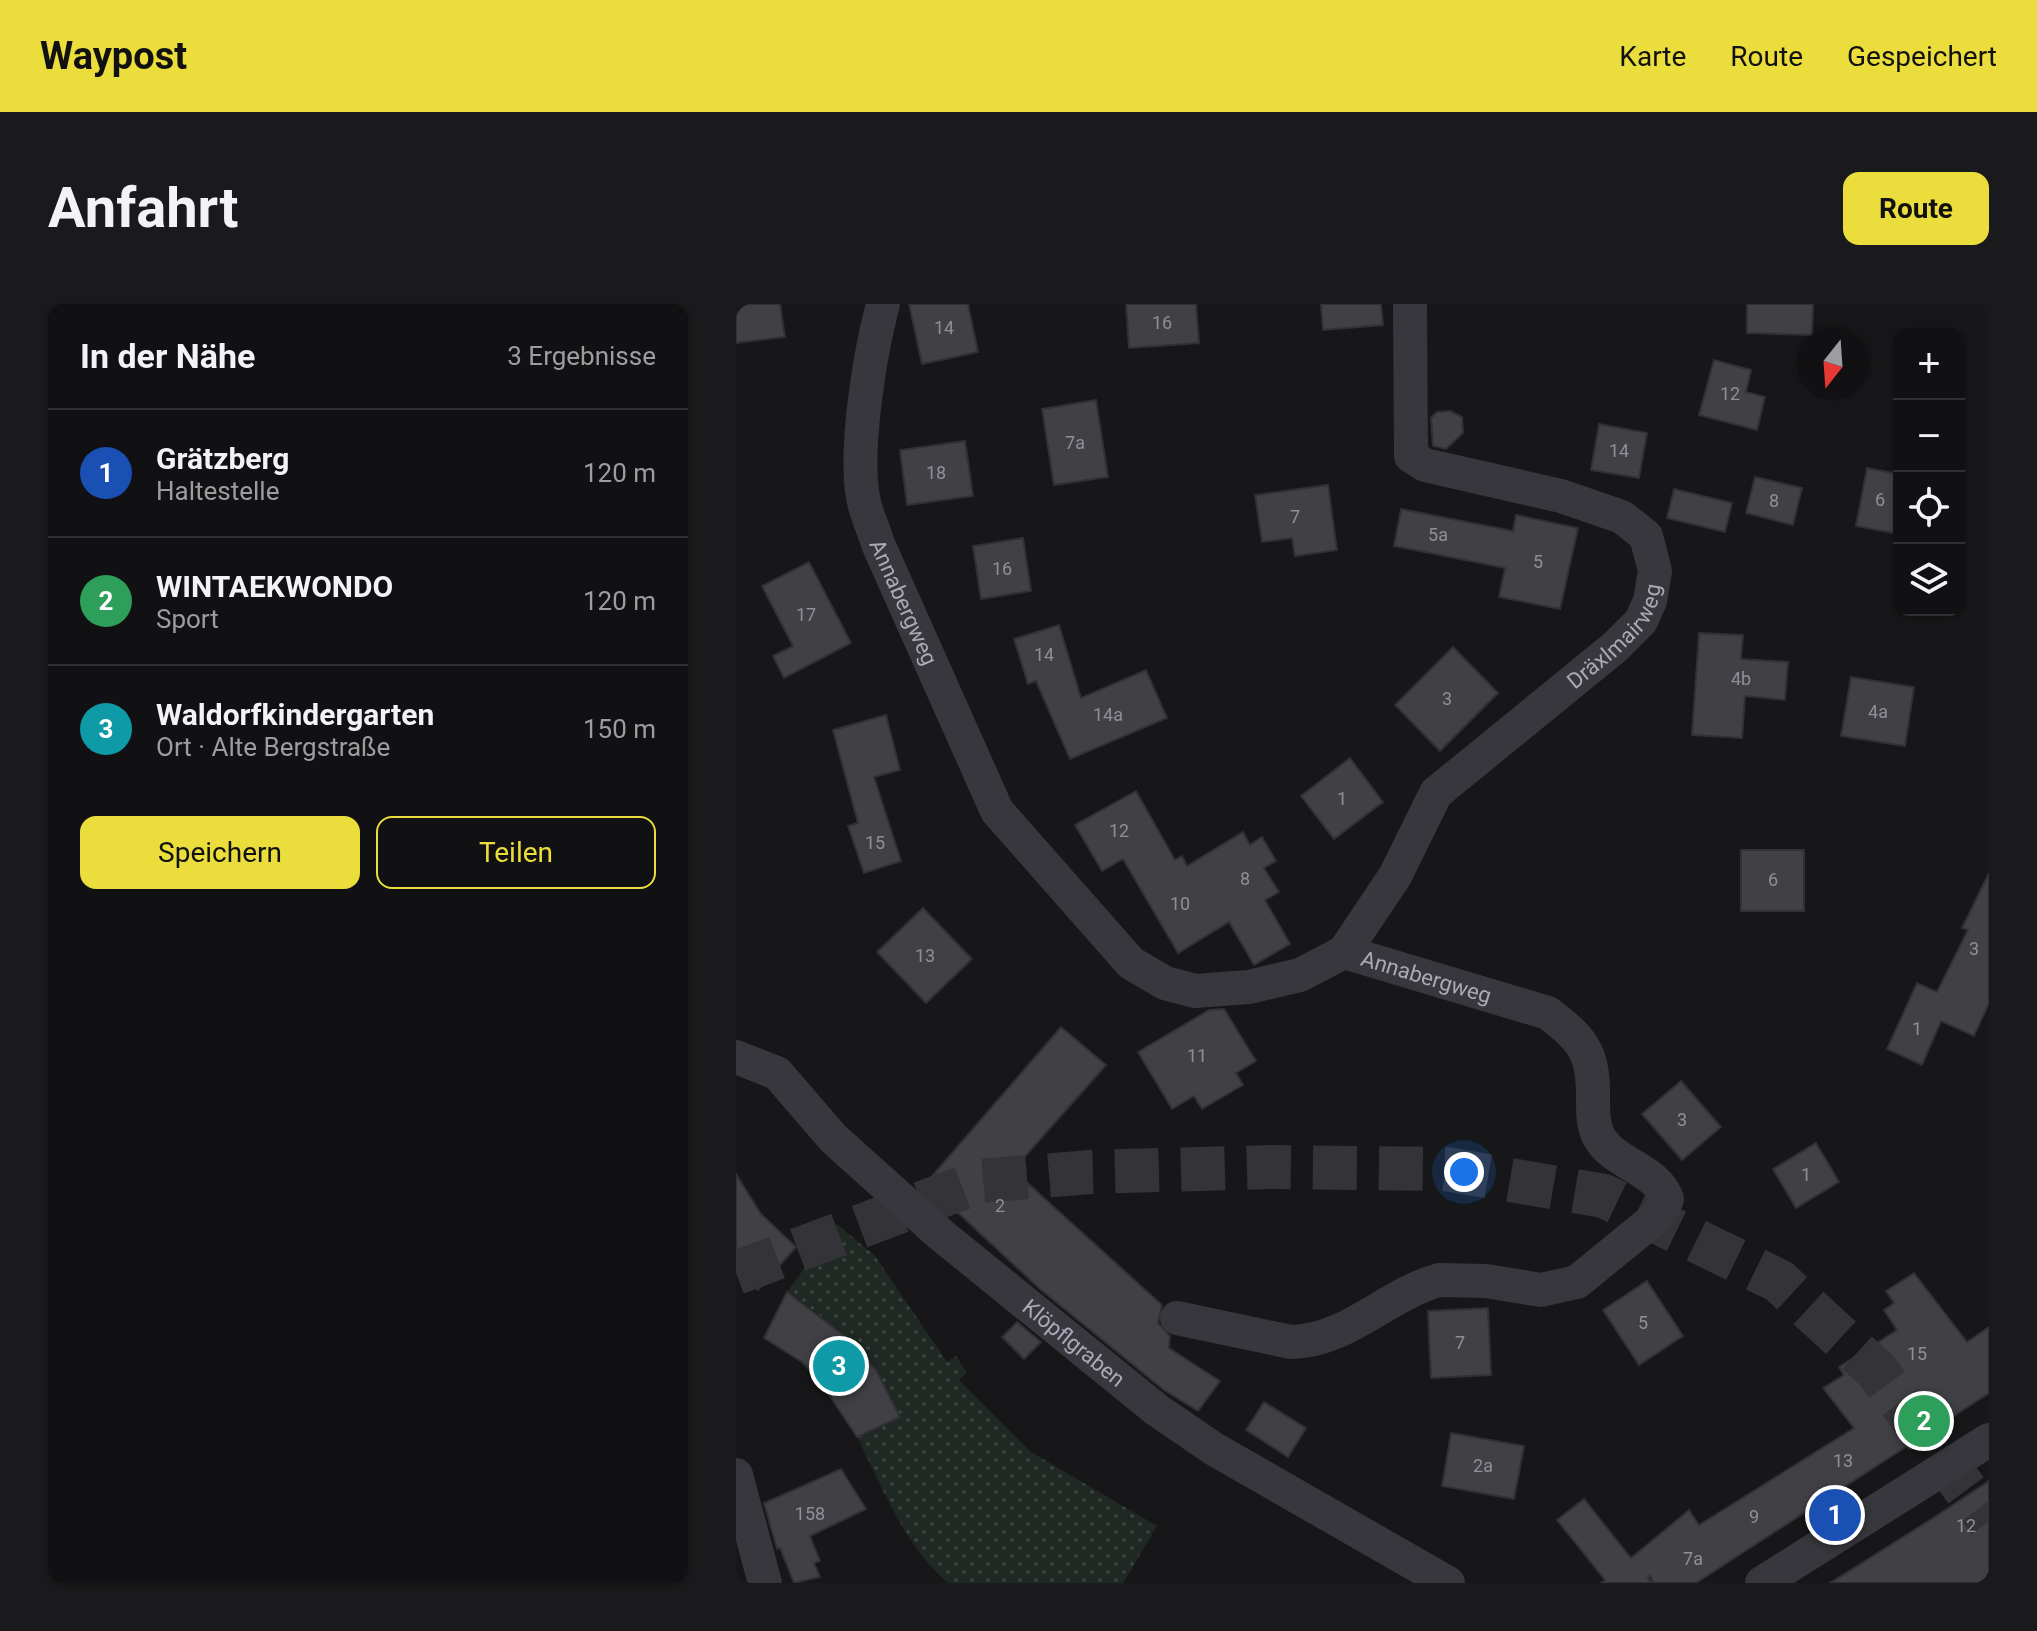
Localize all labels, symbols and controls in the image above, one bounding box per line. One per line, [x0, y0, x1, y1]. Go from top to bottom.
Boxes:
text: Waypost [40, 34, 187, 78]
text: Karte [1619, 40, 1686, 73]
text: Route [1730, 40, 1803, 73]
text: Gespeichert [1847, 40, 1997, 73]
button: Route [1843, 172, 1989, 245]
text: Anfahrt [48, 175, 238, 241]
house number: 16 [1152, 312, 1172, 333]
house number: 14 [934, 317, 954, 338]
north arrow [1797, 328, 1869, 400]
map controls [1893, 328, 1965, 616]
button: + [1893, 328, 1965, 400]
text: In der Nähe [80, 336, 255, 376]
text: 3 Ergebnisse [507, 341, 656, 371]
house number: 12 [1720, 383, 1740, 404]
button: − [1893, 400, 1965, 472]
house number: 7a [1065, 432, 1085, 453]
house number: 14 [1609, 440, 1629, 461]
text: Grätzberg [156, 441, 289, 476]
text: 1 [99, 458, 113, 488]
text: 120 m [583, 458, 656, 488]
house number: 18 [926, 462, 946, 483]
button: locate [1893, 472, 1965, 544]
text: Haltestelle [156, 476, 279, 506]
house number: 6 [1875, 489, 1885, 510]
house number: 8 [1769, 490, 1779, 511]
house number: 7 [1290, 506, 1300, 527]
house number: 5a [1428, 524, 1448, 545]
street label: Annabergweg [865, 536, 942, 669]
button: layers [1893, 544, 1965, 616]
house number: 5 [1533, 551, 1543, 572]
house number: 16 [992, 558, 1012, 579]
text: WINTAEKWONDO [156, 569, 393, 604]
street label: Dräxlmairweg [1562, 582, 1666, 694]
text: 2 [99, 586, 113, 616]
text: 120 m [583, 586, 656, 616]
text: Sport [156, 604, 219, 634]
house number: 17 [796, 604, 816, 625]
house number: 14 [1034, 644, 1054, 665]
house number: 4b [1731, 668, 1751, 689]
house number: 3 [1442, 688, 1452, 709]
text: Waldorfkindergarten [156, 697, 434, 732]
house number: 4a [1868, 701, 1888, 722]
house number: 14a [1093, 704, 1123, 725]
text: 3 [99, 714, 113, 744]
text: 150 m [583, 714, 656, 744]
text: Ort · Alte Bergstraße [156, 732, 390, 762]
house number: 1 [1337, 788, 1347, 809]
button: Speichern [80, 816, 360, 889]
button: Teilen [376, 816, 656, 889]
house number: 12 [1109, 820, 1129, 841]
house number: 15 [865, 832, 885, 853]
house number: 8 [1240, 868, 1250, 889]
house number: 6 [1768, 869, 1778, 890]
house number: 10 [1170, 893, 1190, 914]
house number: 3 [1969, 938, 1979, 959]
house number: 13 [915, 945, 935, 966]
street label: Annabergweg [1358, 946, 1494, 1008]
house number: 1 [1912, 1018, 1922, 1039]
house number: 11 [1187, 1045, 1207, 1066]
house number: 3 [1677, 1109, 1687, 1130]
your location [1444, 1152, 1484, 1192]
house number: 1 [1801, 1164, 1811, 1185]
house number: 2 [995, 1195, 1005, 1216]
street label: Klöpflgraben [1018, 1294, 1130, 1392]
house number: 5 [1638, 1312, 1648, 1333]
house number: 7 [1455, 1332, 1465, 1353]
pin: 3 [813, 1336, 865, 1396]
house number: 15 [1907, 1343, 1927, 1364]
pin: 2 [1898, 1391, 1950, 1451]
house number: 13 [1833, 1450, 1853, 1471]
house number: 2a [1473, 1455, 1493, 1476]
pin: 1 [1809, 1485, 1861, 1545]
house number: 158 [795, 1503, 825, 1524]
house number: 9 [1749, 1506, 1759, 1527]
house number: 12 [1956, 1515, 1976, 1536]
house number: 7a [1683, 1548, 1703, 1569]

